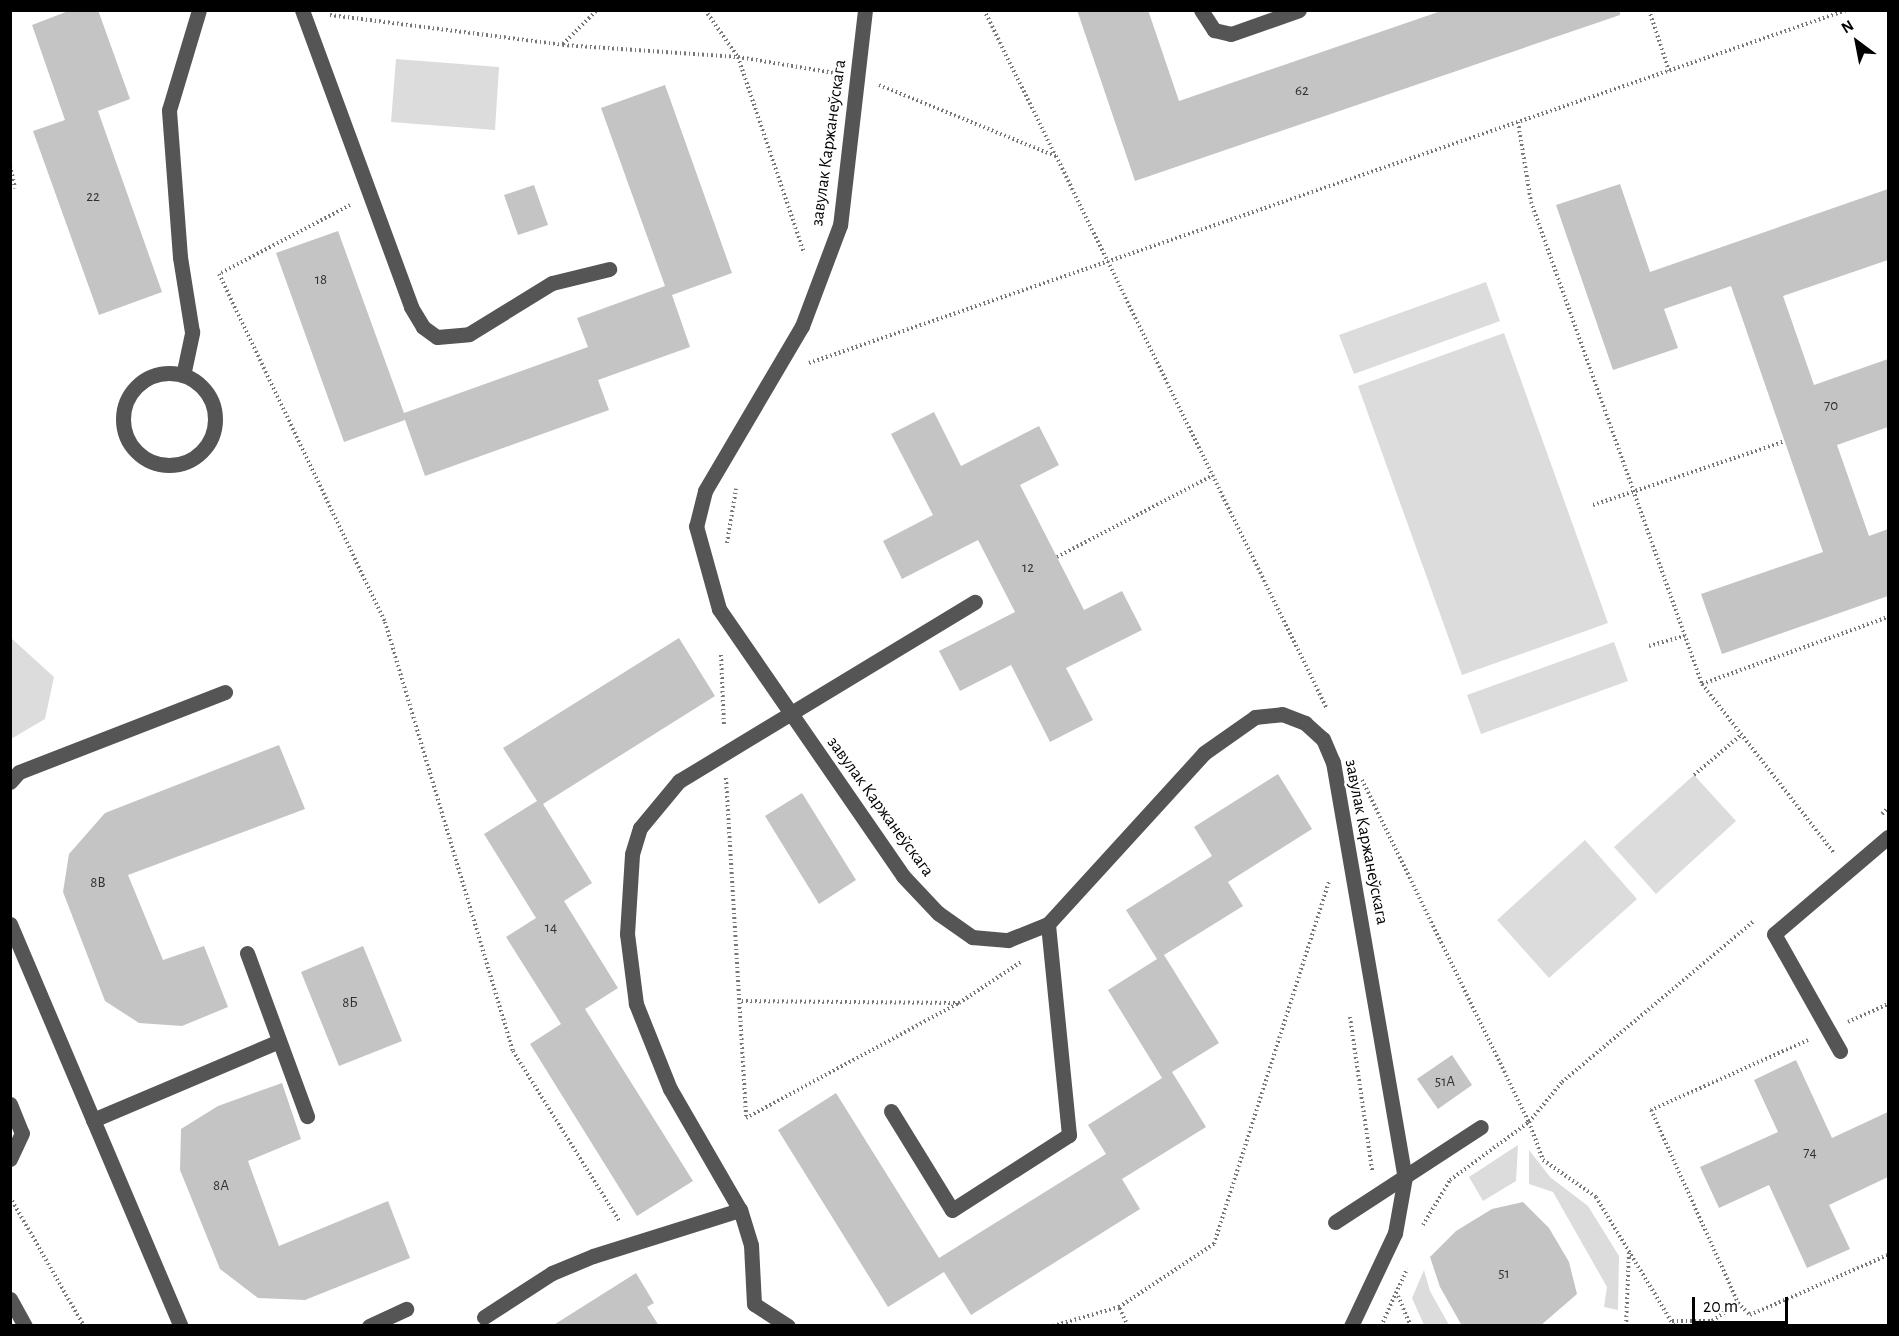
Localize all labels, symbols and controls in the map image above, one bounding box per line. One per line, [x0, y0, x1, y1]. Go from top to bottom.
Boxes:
north arrow [1827, 12, 1887, 72]
text: N [1839, 17, 1856, 36]
street label: завулак Каржанеўскага [807, 58, 851, 228]
house number: 62 [1295, 82, 1309, 100]
house number: 22 [86, 188, 100, 206]
house number: 18 [315, 271, 327, 289]
house number: 70 [1824, 397, 1838, 415]
house number: 12 [1022, 559, 1034, 577]
street label: завулак Каржанеўскага [822, 733, 938, 881]
street label: завулак Каржанеўскага [1339, 757, 1393, 927]
house number: 8В [90, 874, 106, 892]
house number: 14 [545, 919, 557, 937]
house number: 8Б [342, 994, 358, 1012]
house number: 51А [1435, 1073, 1455, 1091]
house number: 74 [1803, 1144, 1817, 1162]
house number: 8А [213, 1177, 229, 1195]
house number: 51 [1498, 1265, 1510, 1283]
scale bar [1695, 1285, 1791, 1323]
text: 20 m [1703, 1298, 1738, 1316]

